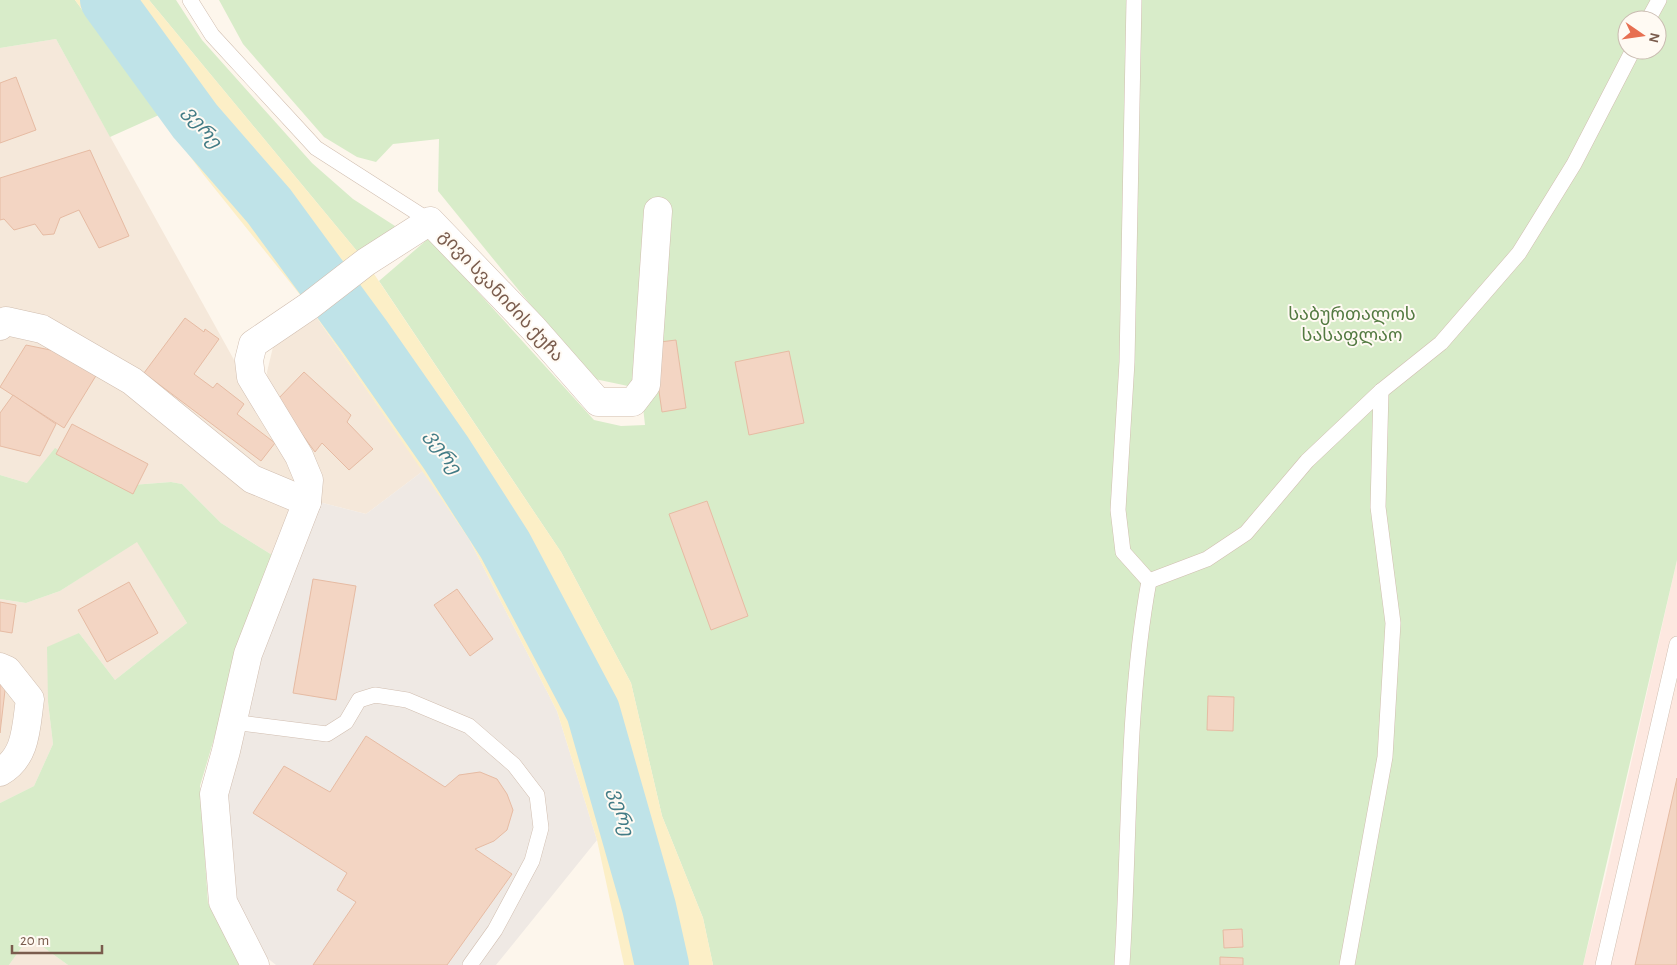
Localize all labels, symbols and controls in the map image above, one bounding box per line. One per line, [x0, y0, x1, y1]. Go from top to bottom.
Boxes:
north arrow [1617, 10, 1667, 60]
text: N [1646, 31, 1662, 44]
water label: ვერე [179, 102, 225, 153]
street label: გივი სვანიძის ქუჩა [435, 227, 567, 366]
park label: საბურთალოს სასაფლაო [1288, 305, 1416, 346]
water label: ვერე [421, 427, 465, 479]
water label: ვერე [605, 786, 637, 839]
scale bar [12, 922, 102, 954]
text: 20 m [20, 933, 49, 948]

